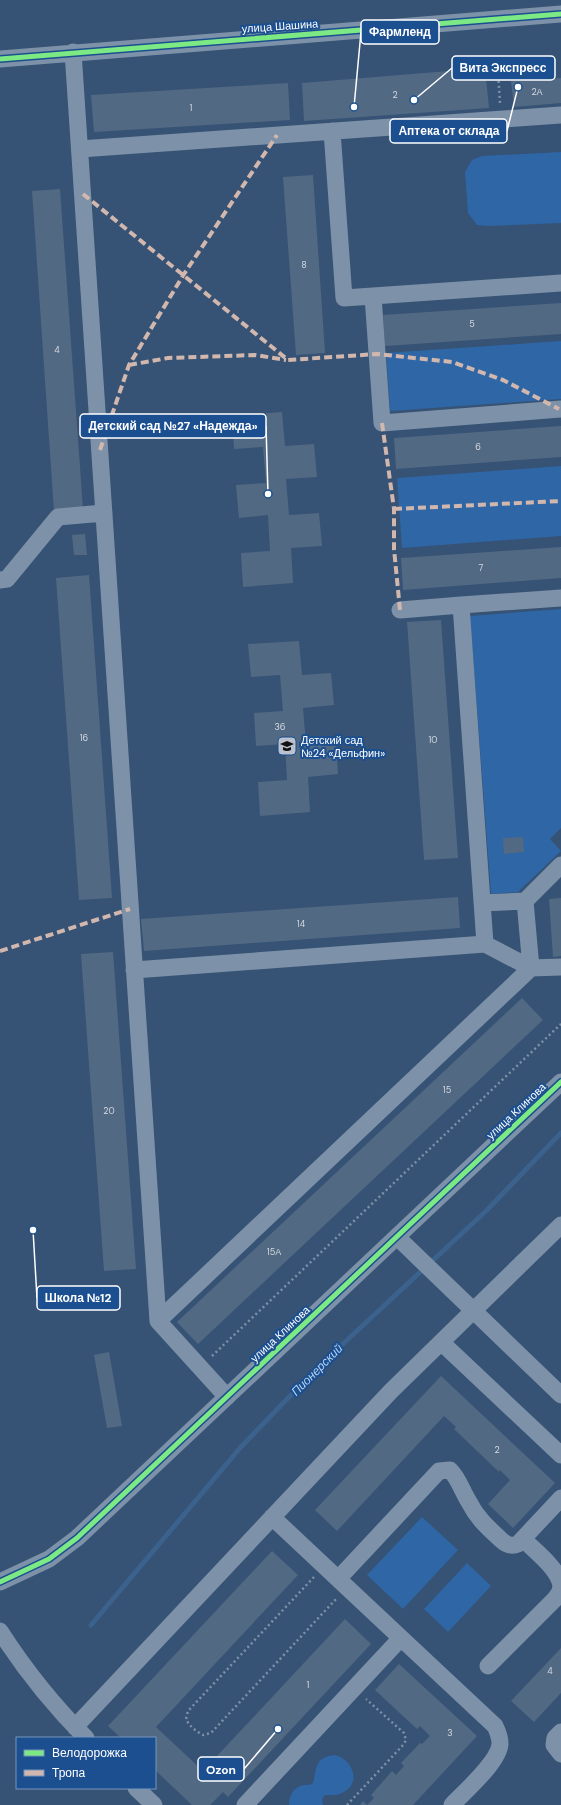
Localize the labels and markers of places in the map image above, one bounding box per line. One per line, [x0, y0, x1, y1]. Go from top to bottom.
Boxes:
callout: Фармленд [361, 20, 439, 44]
callout: Вита Экспресс [452, 56, 555, 80]
callout: Аптека от склада [390, 119, 507, 143]
callout: Детский сад №27 «Надежда» [80, 414, 266, 438]
place label: Детский сад №24 «Дельфин» [301, 733, 385, 760]
school or university icon: Детский сад №24 «Дельфин» [276, 735, 298, 757]
callout: Школа №12 [37, 1286, 120, 1310]
callout: Ozon [198, 1757, 244, 1781]

